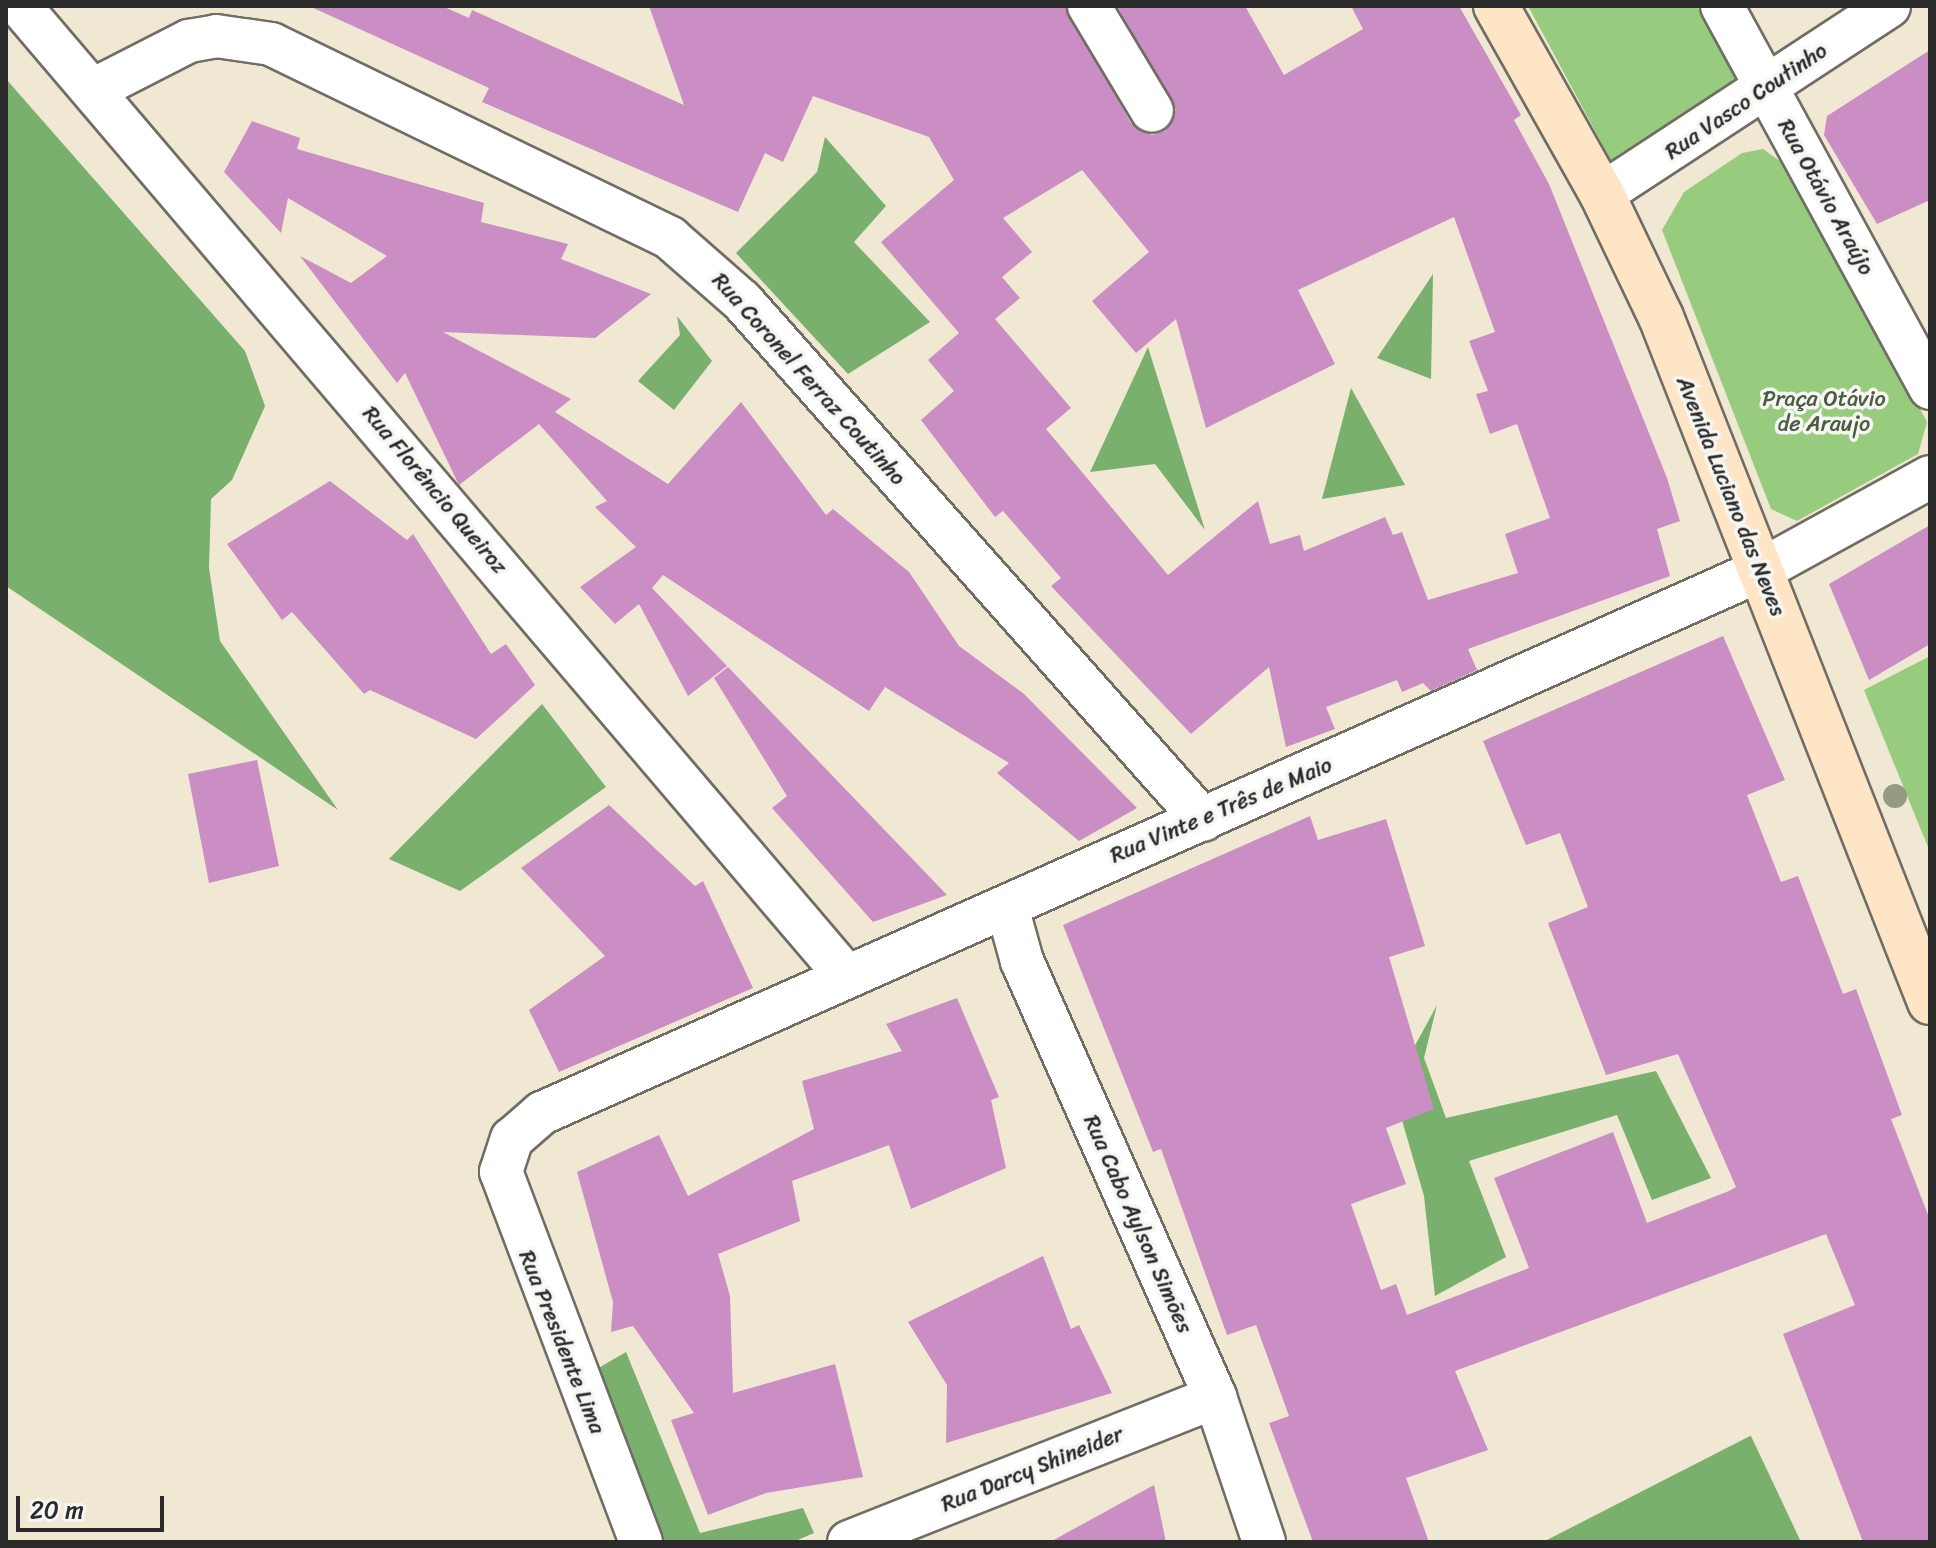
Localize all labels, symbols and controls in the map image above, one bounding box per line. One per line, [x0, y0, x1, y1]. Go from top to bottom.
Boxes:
street label: Rua Vasco Coutinho [1660, 37, 1832, 165]
street label: Rua Otávio Araújo [1772, 114, 1880, 280]
street label: Rua Coronel Ferraz Coutinho [707, 267, 911, 491]
street label: Avenida Luciano das Neves [1670, 372, 1792, 620]
park label: Praça Otávio de Araujo [1762, 385, 1886, 436]
street label: Rua Florêncio Queiroz [357, 401, 513, 579]
street label: Rua Vinte e Três de Maio [1106, 751, 1336, 869]
street label: Rua Cabo Aylson Simões [1078, 1111, 1198, 1337]
street label: Rua Presidente Lima [513, 1246, 611, 1438]
street label: Rua Darcy Shineider [936, 1420, 1128, 1518]
scale bar [20, 1480, 168, 1530]
text: 20 m [30, 1489, 84, 1531]

